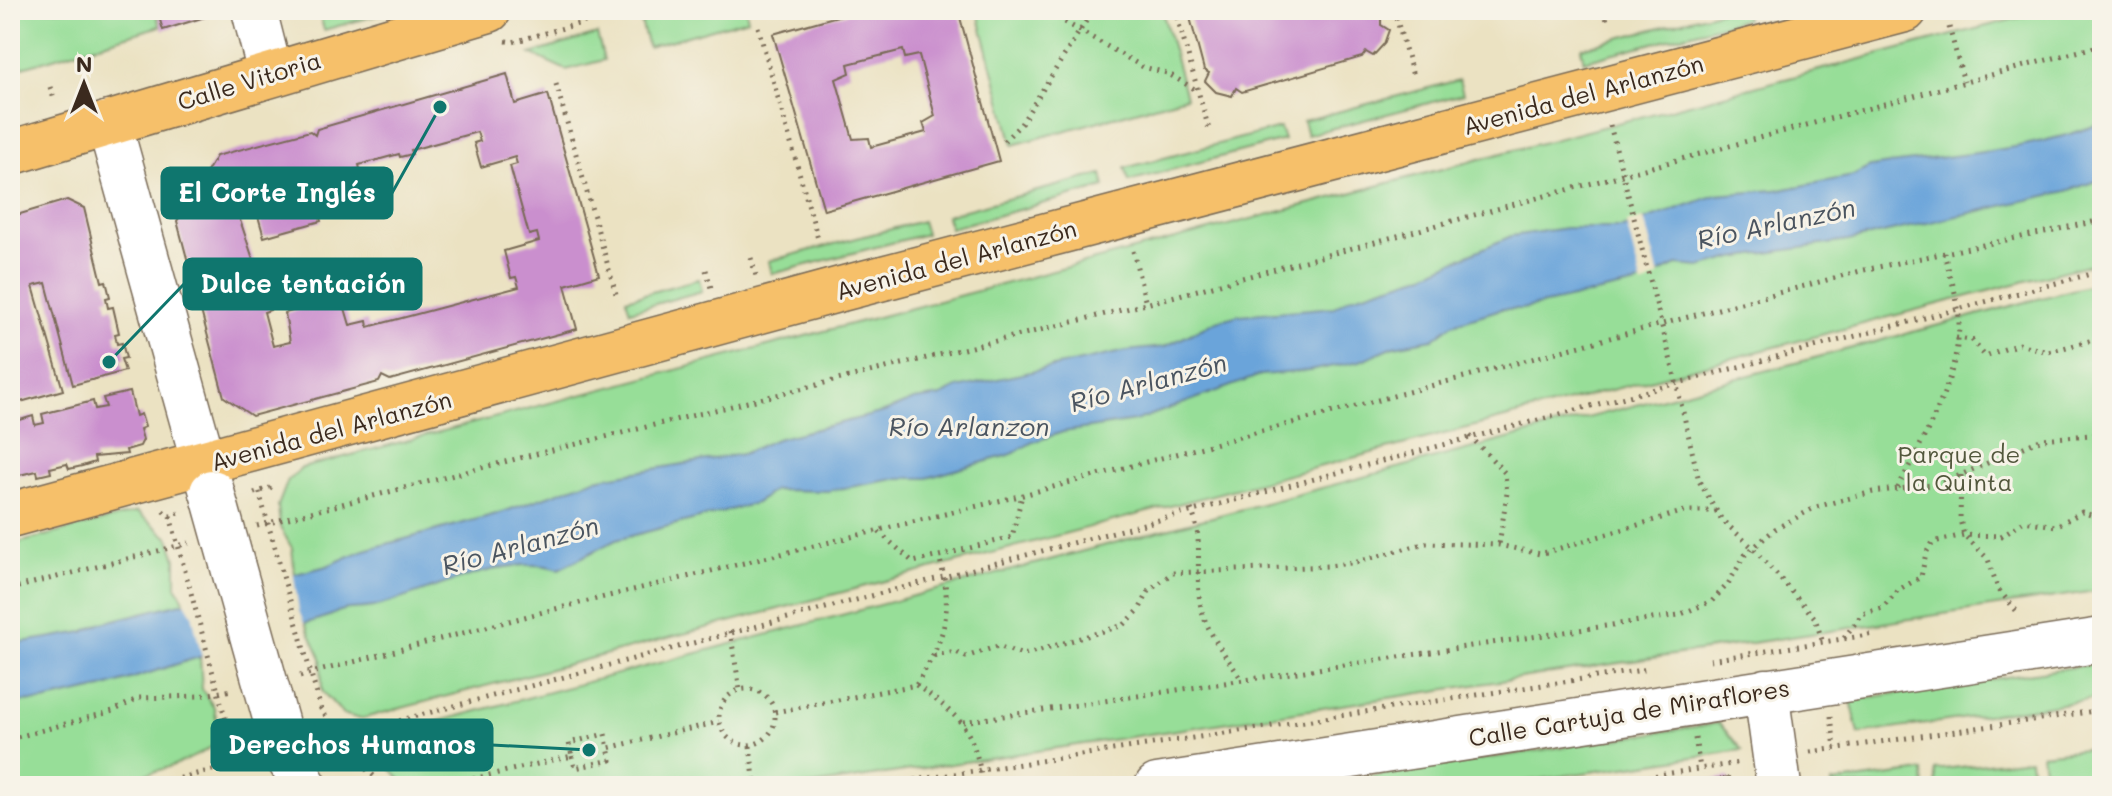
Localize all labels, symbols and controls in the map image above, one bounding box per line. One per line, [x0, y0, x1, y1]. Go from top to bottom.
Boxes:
street label: Calle Vitoria [173, 43, 325, 117]
north arrow [44, 44, 124, 124]
street label: Avenida del Arlanzón [1459, 47, 1707, 141]
text: N [76, 49, 92, 78]
callout: El Corte Inglés [162, 168, 392, 218]
text: El Corte Inglés [178, 175, 376, 209]
water label: Río Arlanzón [1694, 190, 1858, 256]
street label: Avenida del Arlanzón [832, 212, 1080, 306]
callout: Dulce tentación [184, 259, 421, 309]
text: Dulce tentación [200, 266, 406, 300]
water label: Río Arlanzón [1066, 345, 1230, 419]
street label: Avenida del Arlanzón [207, 383, 455, 477]
water label: Río Arlanzon [888, 409, 1050, 443]
park label: Parque de la Quinta [1898, 438, 2020, 497]
water label: Río Arlanzón [438, 508, 602, 582]
street label: Calle Cartuja de Miraflores [1466, 671, 1792, 753]
callout: Derechos Humanos [212, 720, 492, 770]
text: Derechos Humanos [228, 727, 476, 761]

